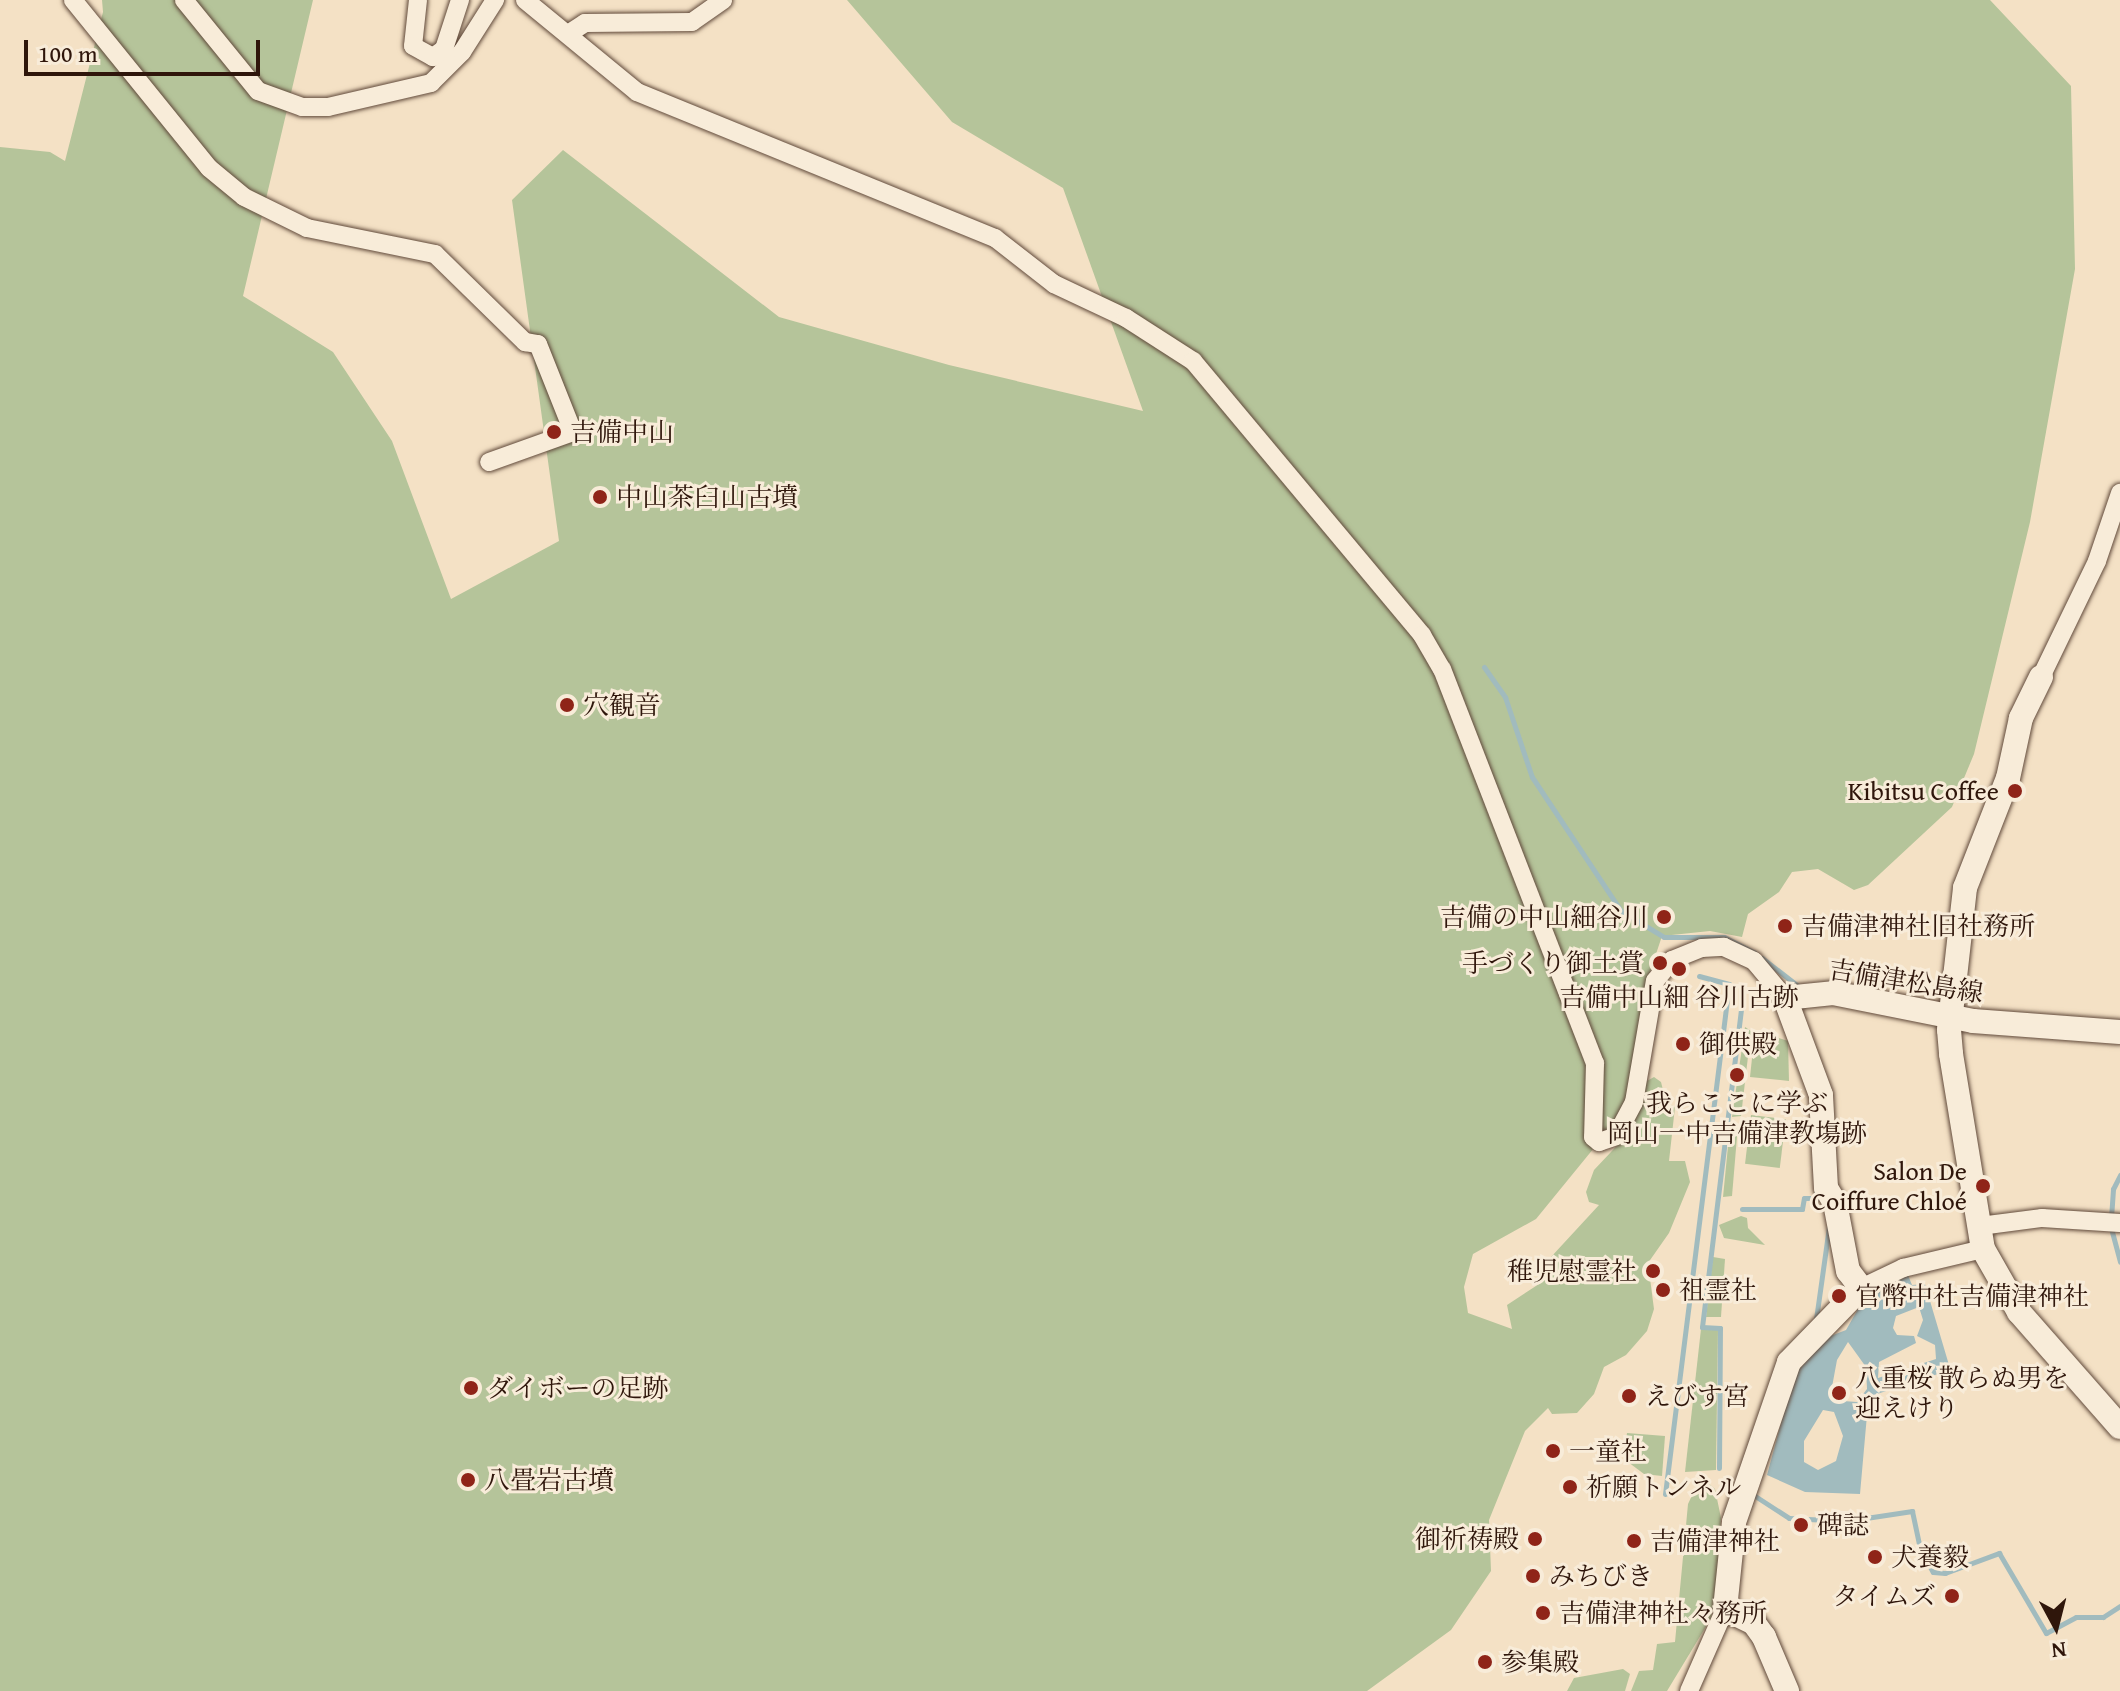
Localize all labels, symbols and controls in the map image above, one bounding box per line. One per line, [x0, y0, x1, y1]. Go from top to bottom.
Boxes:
scale bar [28, 24, 264, 74]
text: 100 m [38, 36, 98, 71]
place label: 吉備中山 [570, 416, 674, 448]
marker: 吉備中山 [545, 423, 563, 441]
place label: 中山茶臼山古墳 [616, 481, 798, 513]
marker: 中山茶臼山古墳 [591, 488, 609, 506]
place label: 穴観音 [583, 689, 661, 721]
marker: 穴観音 [558, 696, 576, 714]
place label: Kibitsu Coffee [1848, 775, 1999, 807]
marker: Kibitsu Coffee [2006, 782, 2024, 800]
place label: 吉備の中山細谷川 [1440, 901, 1648, 933]
marker: 吉備の中山細谷川 [1655, 908, 1673, 926]
place label: 吉備津神社旧社務所 [1801, 910, 2035, 942]
marker: 吉備津神社旧社務所 [1776, 917, 1794, 935]
place label: 手づくり御土賞 [1462, 947, 1644, 979]
street label: 吉備津松島線 [1827, 953, 1985, 1009]
marker: 手づくり御土賞 [1651, 954, 1669, 972]
marker: 吉備中山細 谷川古跡 [1670, 960, 1688, 978]
place label: 吉備中山細 谷川古跡 [1559, 981, 1799, 1013]
place label: 御供殿 [1699, 1028, 1777, 1060]
marker: 御供殿 [1674, 1035, 1692, 1053]
marker: 我らここに学ぶ 岡山一中吉備津教塲跡 [1728, 1066, 1746, 1084]
place label: 我らここに学ぶ 岡山一中吉備津教塲跡 [1607, 1087, 1867, 1148]
place label: Salon De Coiffure Chloé [1812, 1155, 1967, 1216]
marker: Salon De Coiffure Chloé [1974, 1177, 1992, 1195]
place label: 稚児慰霊社 [1507, 1255, 1637, 1287]
marker: 稚児慰霊社 [1644, 1262, 1662, 1280]
place label: 祖霊社 [1679, 1274, 1757, 1306]
place label: 官幣中社吉備津神社 [1855, 1280, 2089, 1312]
marker: 祖霊社 [1654, 1281, 1672, 1299]
marker: 官幣中社吉備津神社 [1830, 1287, 1848, 1305]
place label: 八重桜 散らぬ男を 迎えけり [1855, 1362, 2069, 1424]
place label: ダイボーの足跡 [487, 1372, 669, 1404]
marker: ダイボーの足跡 [462, 1379, 480, 1397]
place label: えびす宮 [1645, 1380, 1749, 1412]
marker: 八重桜 散らぬ男を 迎えけり [1830, 1384, 1848, 1402]
marker: えびす宮 [1620, 1387, 1638, 1405]
place label: 一童社 [1569, 1435, 1647, 1467]
marker: 一童社 [1544, 1442, 1562, 1460]
place label: 八畳岩古墳 [484, 1464, 614, 1496]
marker: 八畳岩古墳 [459, 1471, 477, 1489]
place label: 祈願トンネル [1586, 1471, 1742, 1503]
marker: 祈願トンネル [1561, 1478, 1579, 1496]
place label: 碑誌 [1817, 1509, 1869, 1541]
marker: 碑誌 [1792, 1516, 1810, 1534]
place label: 御祈祷殿 [1415, 1523, 1519, 1555]
place label: 吉備津神社 [1650, 1525, 1780, 1557]
marker: 御祈祷殿 [1526, 1530, 1544, 1548]
marker: 吉備津神社 [1625, 1532, 1643, 1550]
place label: 犬養毅 [1891, 1541, 1969, 1573]
marker: 犬養毅 [1866, 1548, 1884, 1566]
place label: みちびき [1549, 1560, 1653, 1592]
marker: みちびき [1524, 1567, 1542, 1585]
place label: タイムズ [1832, 1580, 1936, 1612]
marker: タイムズ [1943, 1587, 1961, 1605]
north arrow [2016, 1587, 2096, 1667]
place label: 吉備津神社々務所 [1559, 1597, 1767, 1629]
marker: 吉備津神社々務所 [1534, 1604, 1552, 1622]
text: N [2050, 1634, 2068, 1668]
place label: 参集殿 [1501, 1646, 1579, 1678]
marker: 参集殿 [1476, 1653, 1494, 1671]

